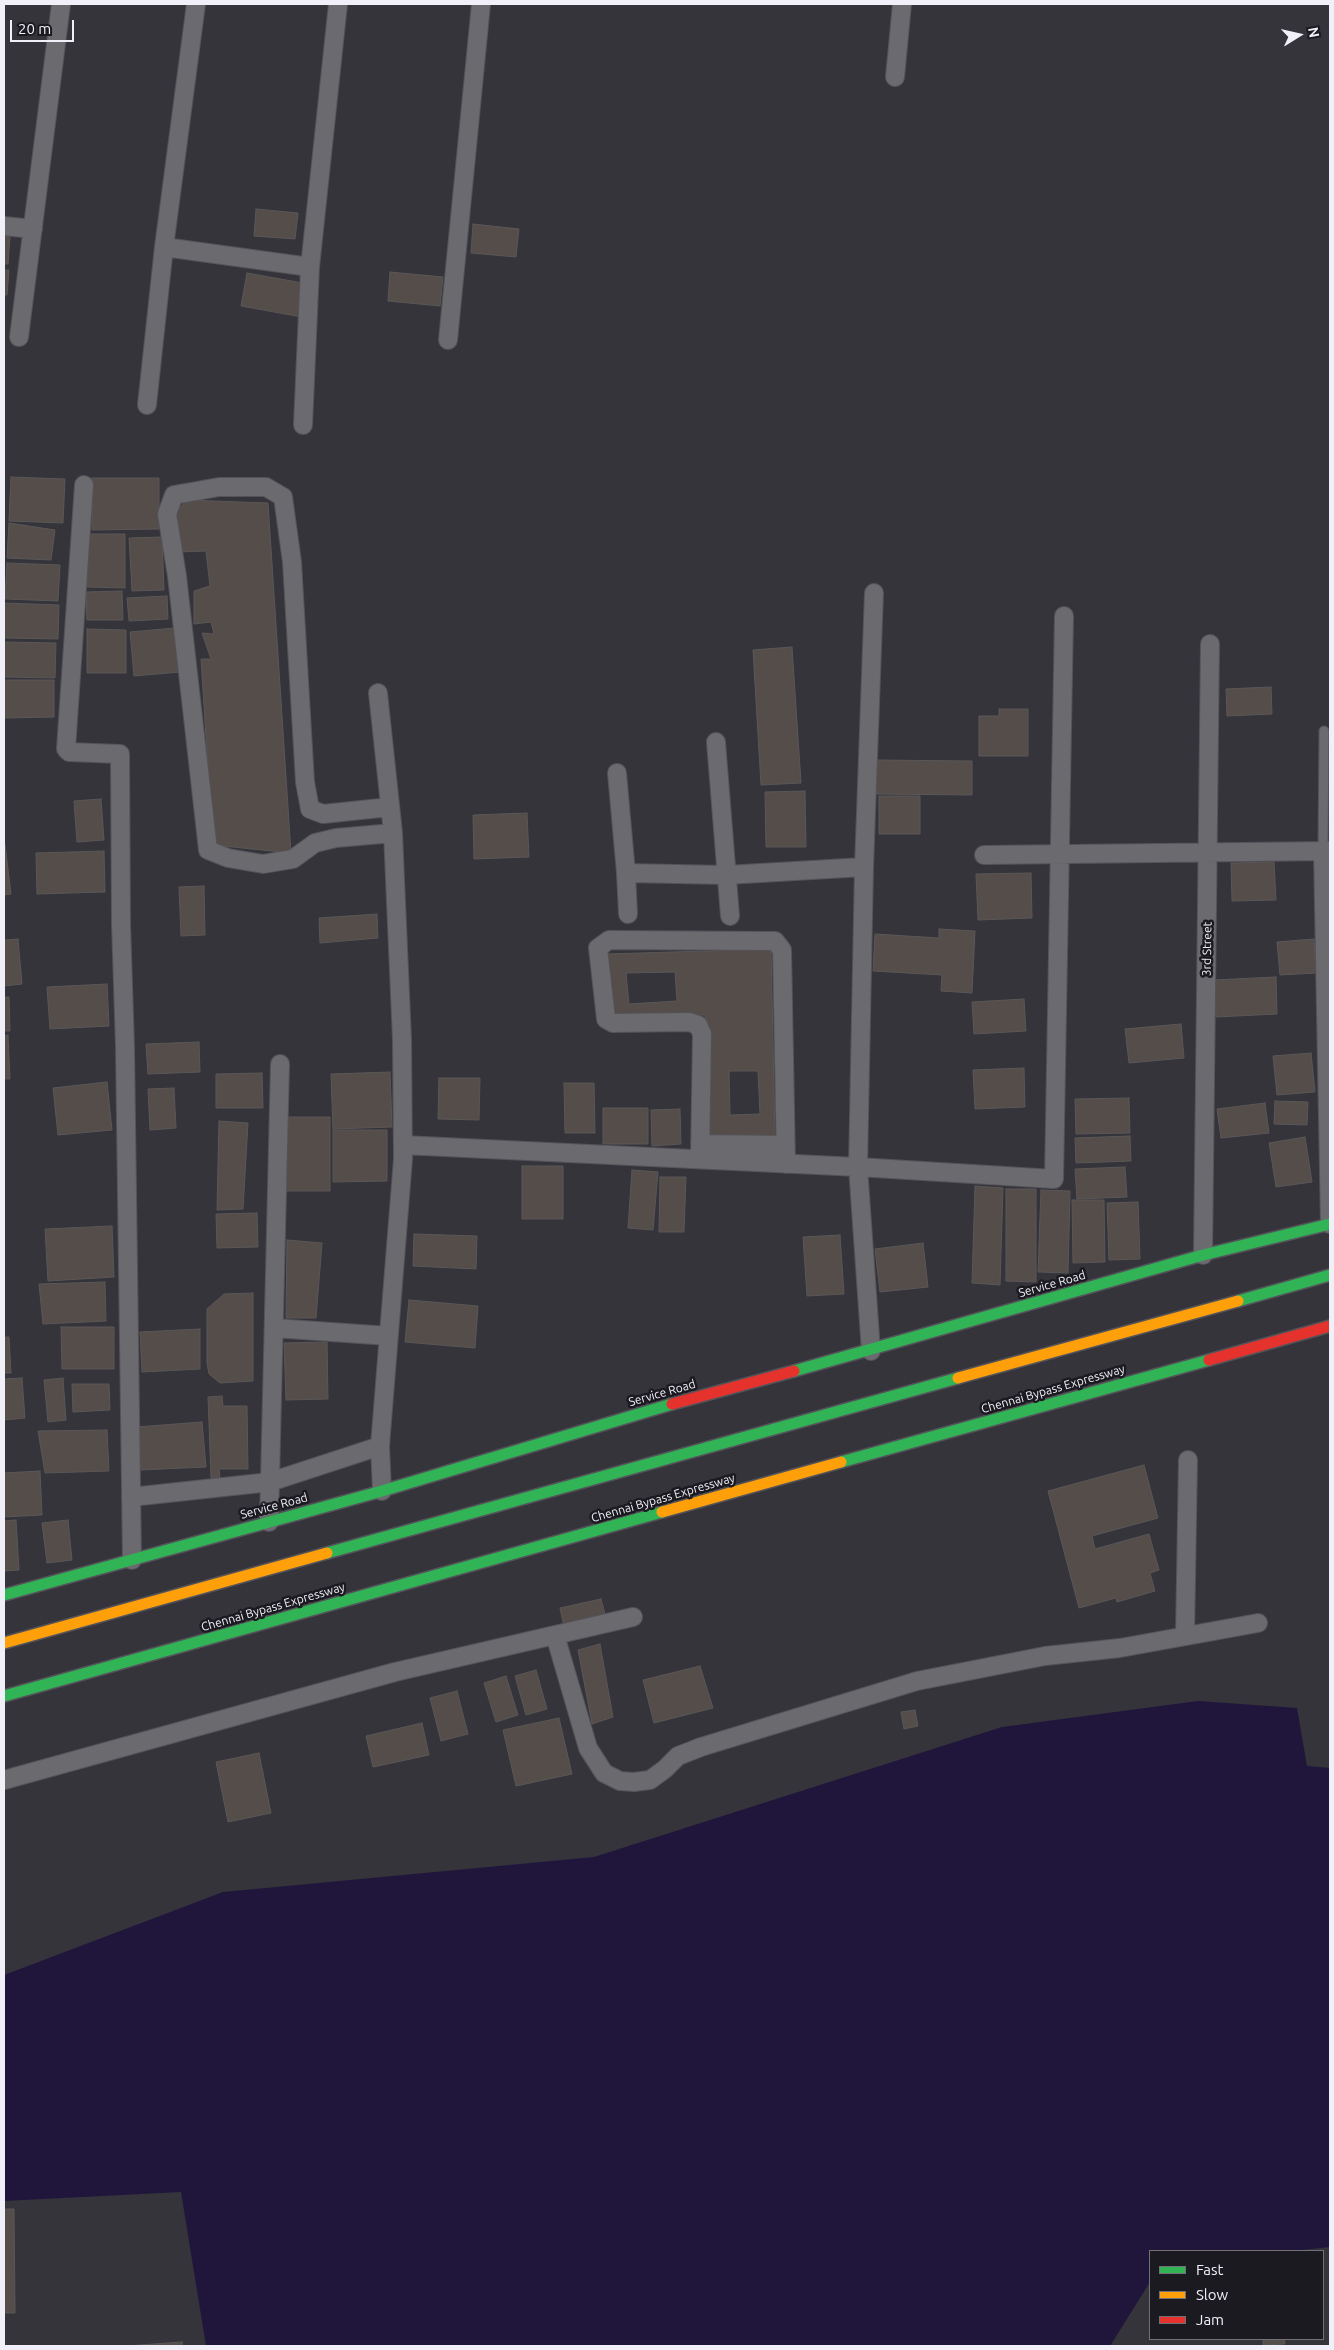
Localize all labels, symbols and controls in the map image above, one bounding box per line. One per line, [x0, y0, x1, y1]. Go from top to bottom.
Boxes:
scale bar [12, 10, 76, 42]
north arrow [1274, 10, 1324, 60]
text: 20 m [18, 20, 51, 37]
text: N [1305, 26, 1323, 39]
street label: 3rd Street [1199, 922, 1215, 976]
street label: Service Road [1017, 1268, 1087, 1300]
street label: Chennai Bypass Expressway [979, 1362, 1127, 1416]
street label: Service Road [627, 1377, 697, 1409]
street label: Chennai Bypass Expressway [589, 1471, 737, 1525]
street label: Service Road [239, 1490, 309, 1522]
street label: Chennai Bypass Expressway [199, 1580, 347, 1634]
legend [1149, 2250, 1324, 2340]
text: Fast [1196, 2261, 1223, 2278]
text: Slow [1196, 2286, 1228, 2303]
text: Jam [1196, 2311, 1224, 2328]

